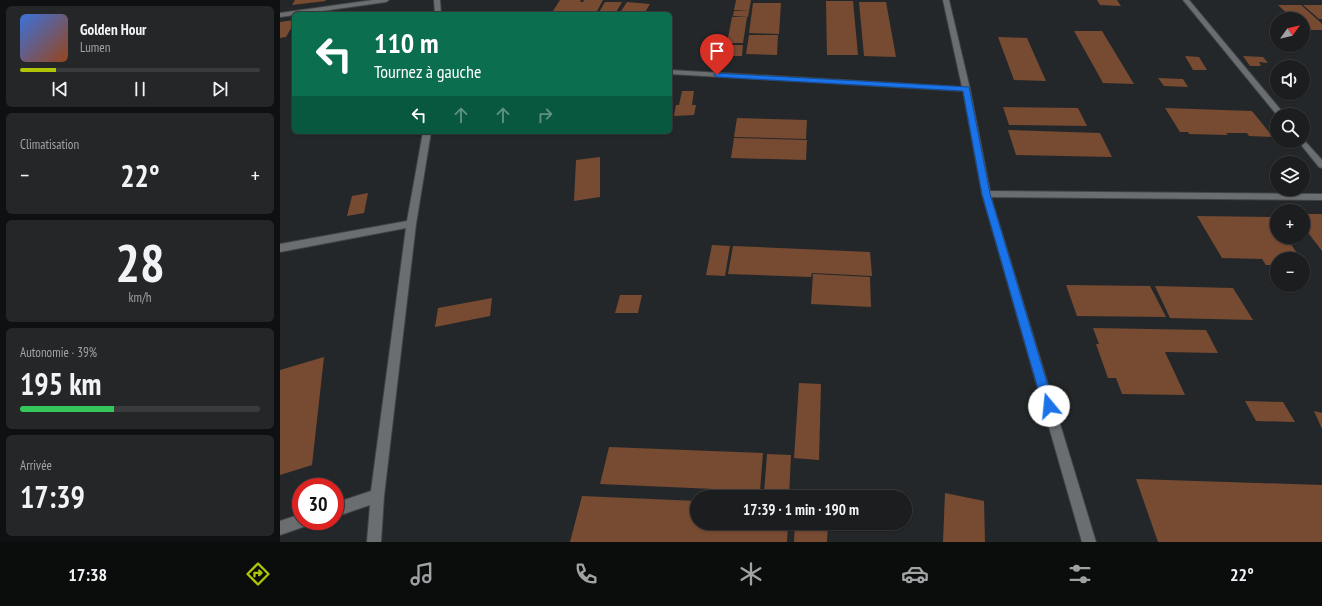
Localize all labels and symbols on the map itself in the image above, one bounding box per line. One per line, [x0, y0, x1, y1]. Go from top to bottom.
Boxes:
north arrow [1270, 12, 1310, 52]
pin [700, 34, 734, 75]
position arrow [1028, 385, 1070, 427]
speed limit sign: 30 [292, 478, 344, 530]

